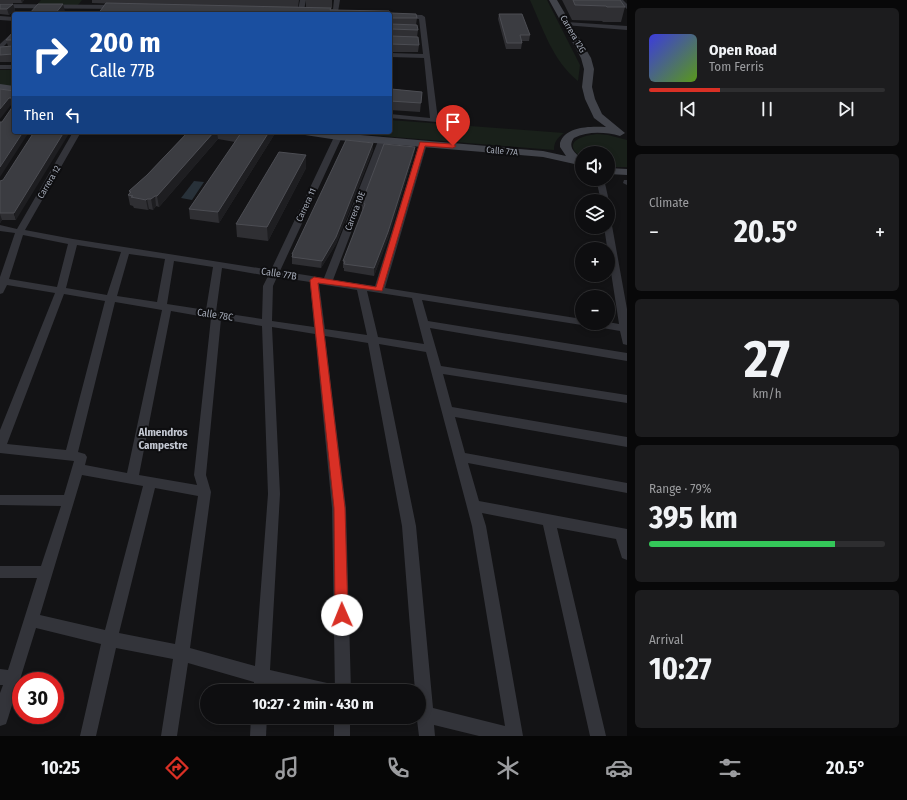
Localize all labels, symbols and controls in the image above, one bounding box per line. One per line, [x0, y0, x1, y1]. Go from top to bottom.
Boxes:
street label: Carrera 12G [558, 14, 588, 54]
text: 200 m [90, 26, 161, 59]
icon: right [24, 28, 76, 80]
text: Open Road [709, 41, 777, 59]
text: Tom Ferris [709, 59, 764, 74]
text: Calle 77B [90, 60, 155, 82]
icon: previous [677, 98, 699, 120]
icon: pause [756, 98, 778, 120]
icon: next [835, 98, 857, 120]
icon: left [62, 104, 84, 126]
pin [436, 105, 470, 146]
text: Then [24, 106, 54, 124]
icon: arrive [442, 111, 464, 133]
street label: Calle 77A [486, 145, 519, 157]
map controls [575, 146, 615, 330]
button: sound [575, 146, 615, 186]
street label: Carrera 12 [36, 164, 62, 200]
street label: Carrera 11 [294, 187, 318, 223]
street label: Carrera 10E [343, 190, 367, 232]
button: layers [575, 194, 615, 234]
text: Climate [649, 195, 689, 210]
text: 20.5° [734, 214, 800, 250]
text: − [649, 219, 659, 246]
text: + [875, 219, 885, 246]
button: + [575, 242, 615, 282]
street label: Calle 77B [260, 265, 298, 283]
button: − [575, 290, 615, 330]
street label: Calle 78C [196, 306, 234, 324]
text: 27 [744, 328, 790, 391]
text: km/h [753, 386, 782, 401]
district label: Almendros Campestre [137, 426, 188, 452]
text: Range · 79% [649, 481, 711, 496]
text: 395 km [649, 500, 738, 536]
position arrow [321, 594, 363, 636]
text: Arrival [649, 632, 683, 647]
text: 10:27 [649, 651, 711, 687]
speed limit sign: 30 [12, 672, 64, 724]
text: 10:27 · 2 min · 430 m [252, 695, 374, 713]
icon: directions [163, 754, 191, 782]
icon: music [273, 754, 301, 782]
icon: phone [384, 754, 412, 782]
icon: climate [494, 754, 522, 782]
icon: car [605, 754, 633, 782]
icon: filters [716, 754, 744, 782]
text: 10:25 [41, 757, 80, 779]
text: 20.5° [826, 757, 866, 779]

